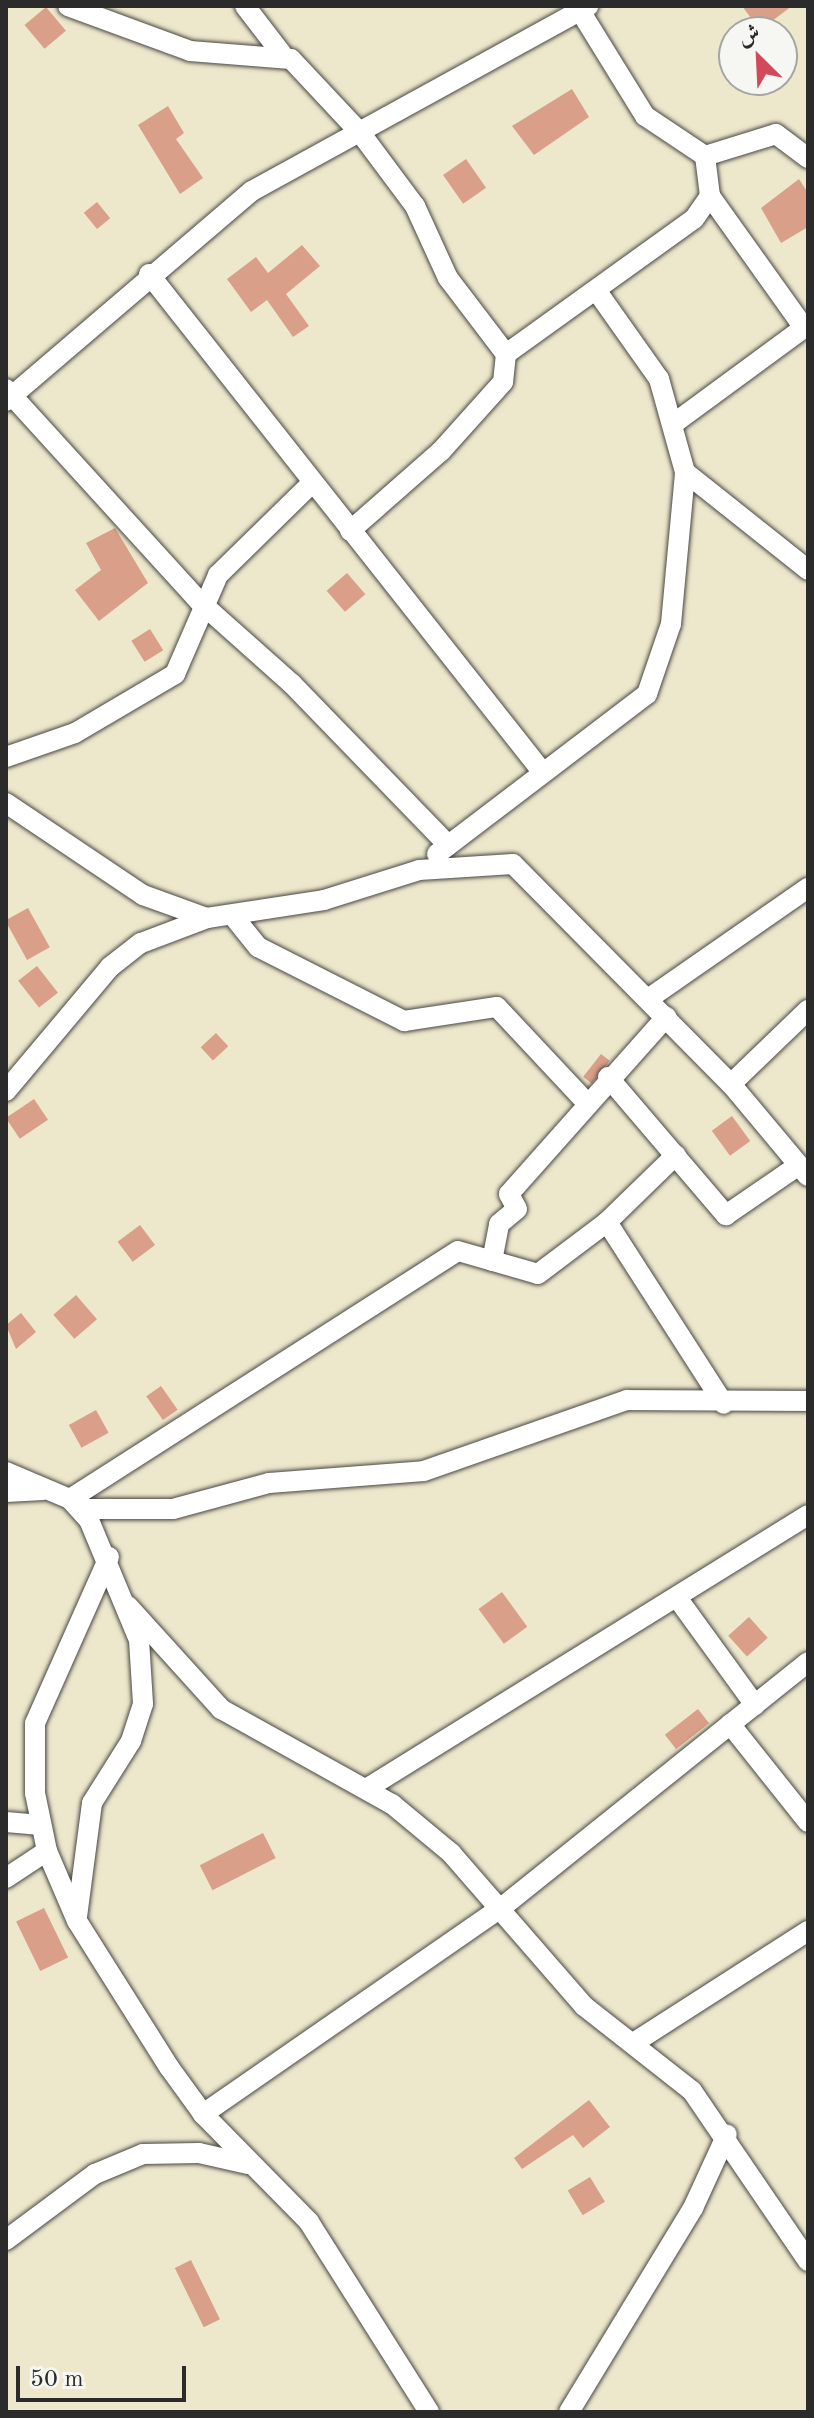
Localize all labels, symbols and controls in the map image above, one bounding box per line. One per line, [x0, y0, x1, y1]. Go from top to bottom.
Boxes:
north arrow [718, 16, 798, 96]
text: ش [735, 21, 763, 50]
scale bar [20, 2350, 190, 2400]
text: 50 m [30, 2368, 84, 2392]

